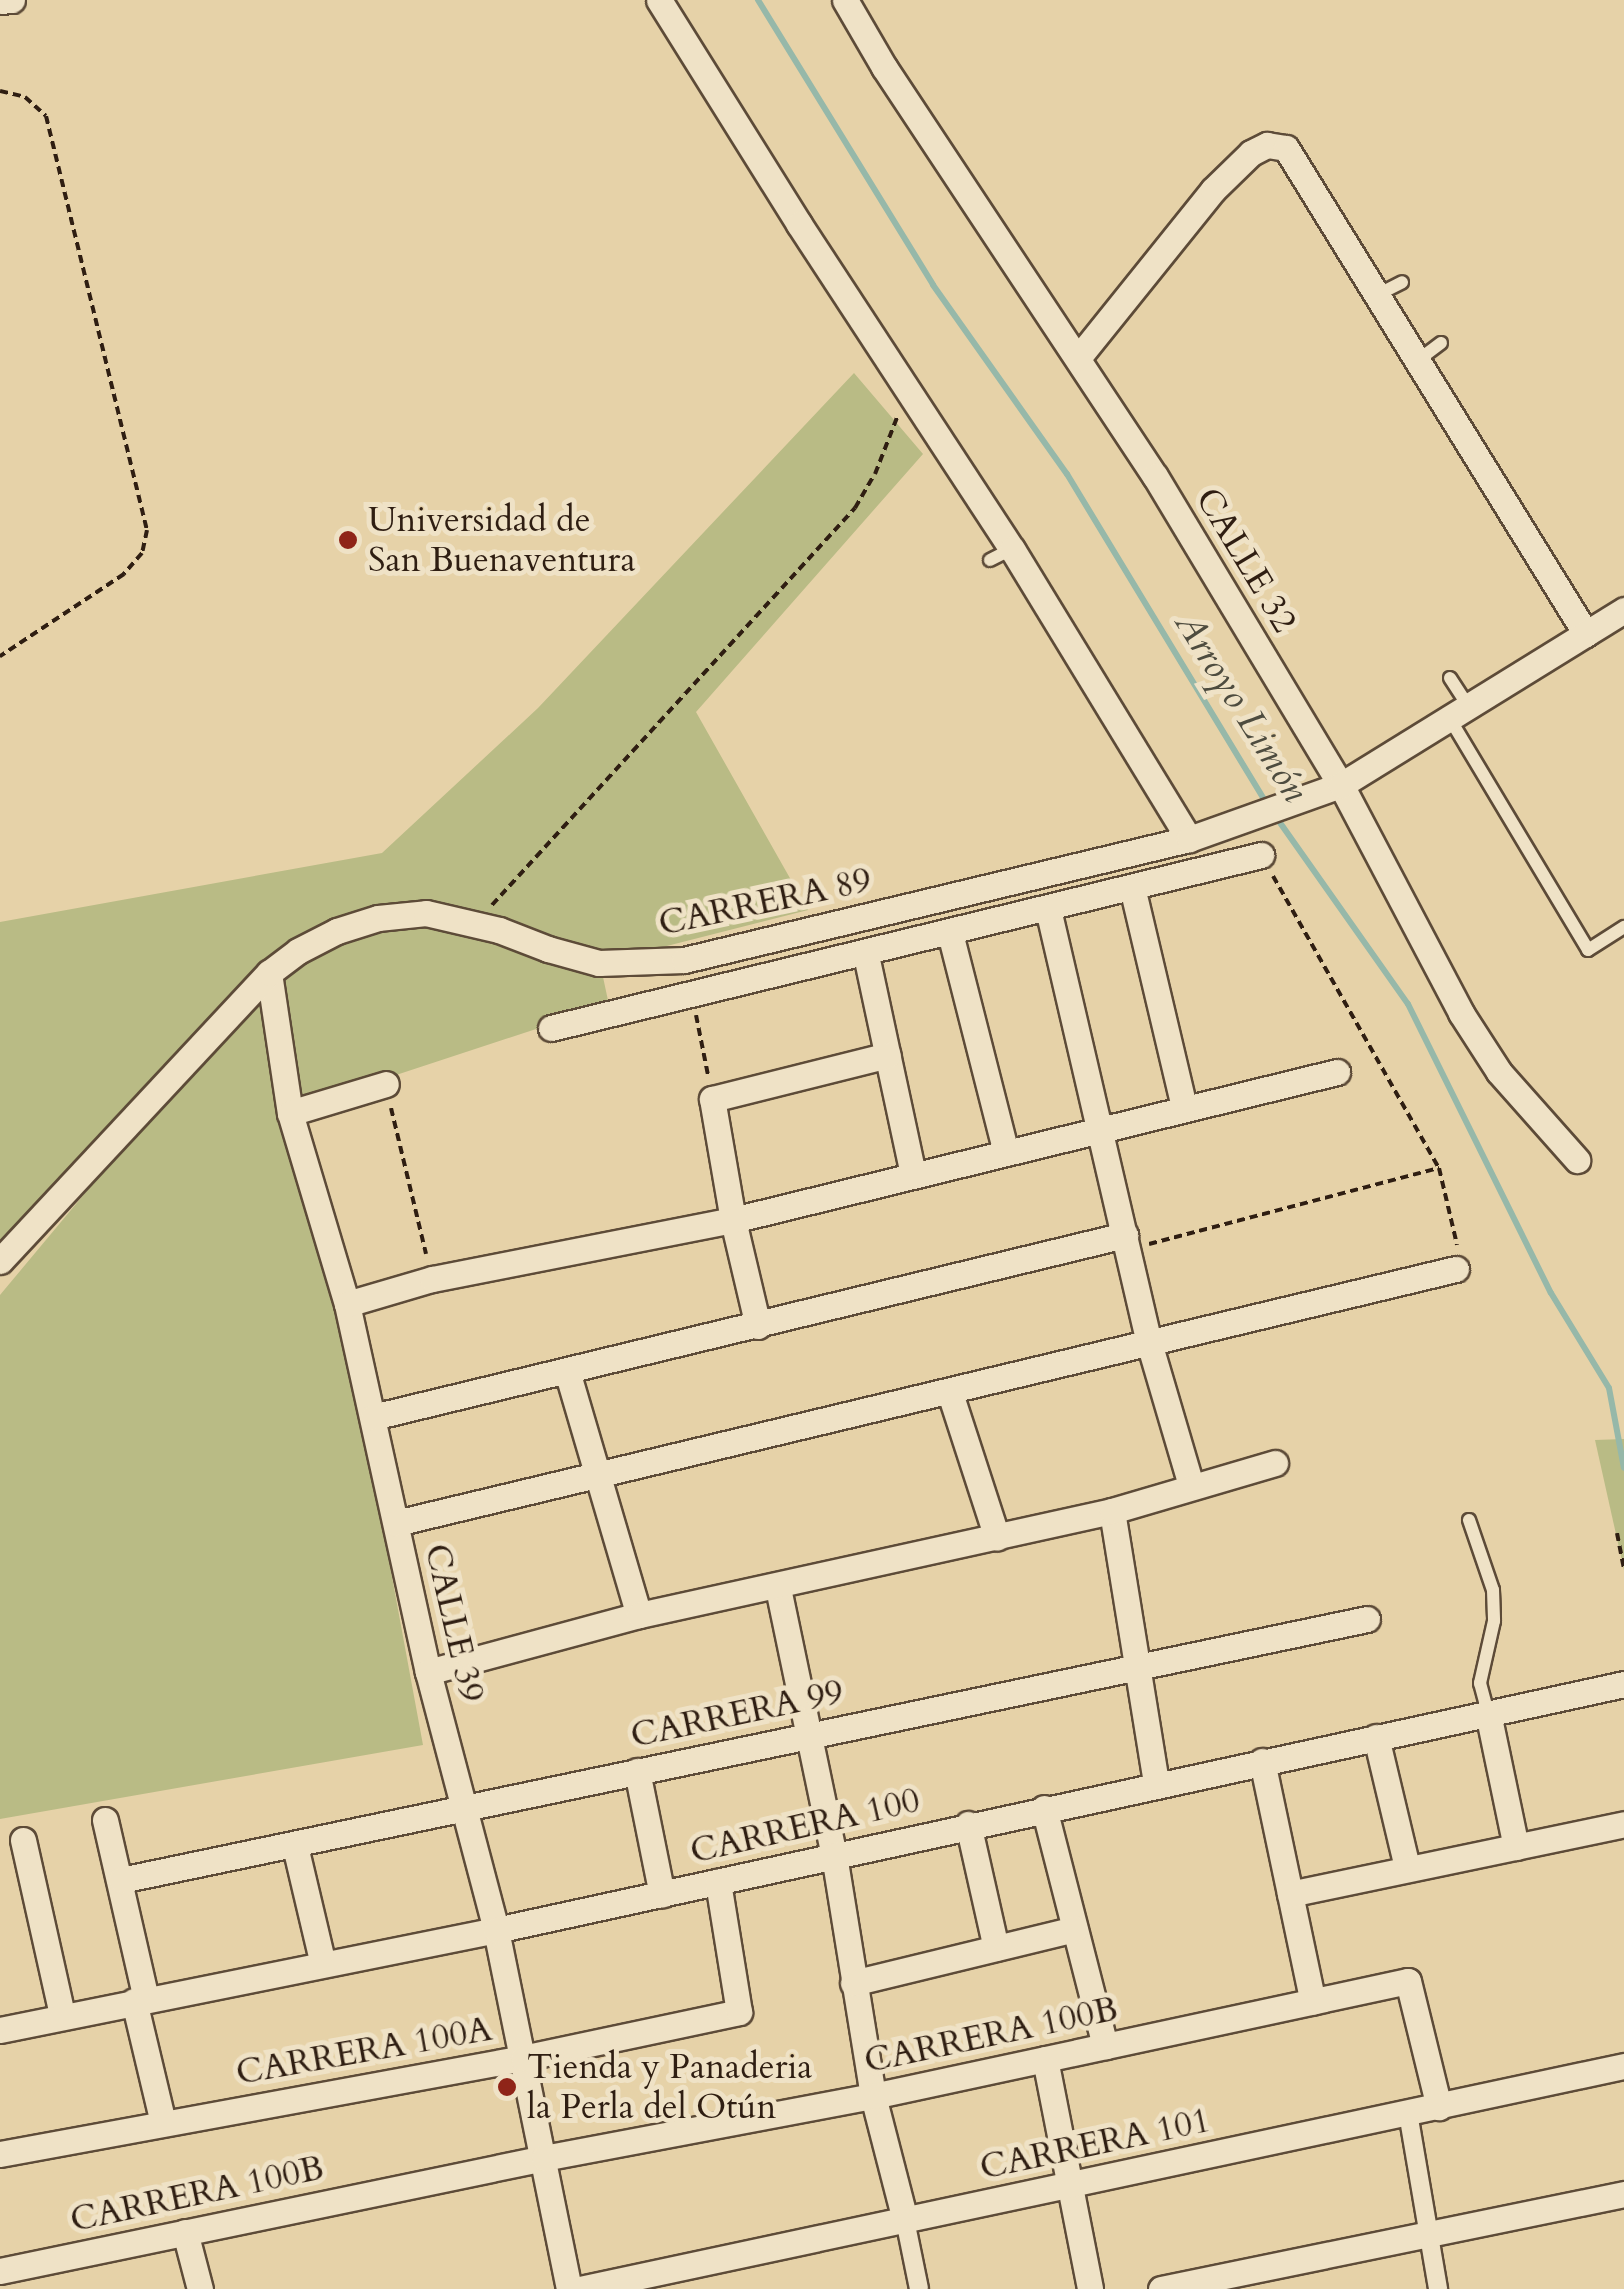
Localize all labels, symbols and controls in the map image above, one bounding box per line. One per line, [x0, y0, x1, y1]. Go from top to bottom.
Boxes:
street label: CALLE 32 [1187, 480, 1305, 640]
place label: Universidad de San Buenaventura [368, 499, 636, 581]
marker: Universidad de San Buenaventura [337, 529, 359, 551]
water label: Arroyo Limón [1164, 603, 1318, 811]
street label: CARRERA 89 [655, 859, 875, 945]
street label: CALLE 39 [415, 1540, 493, 1706]
street label: CARRERA 99 [627, 1671, 847, 1757]
street label: CARRERA 100 [686, 1779, 924, 1873]
street label: CARRERA 100B [861, 1988, 1121, 2082]
street label: CARRERA 100A [233, 2008, 495, 2094]
place label: Tienda y Panaderia la Perla del Otún [527, 2046, 812, 2128]
marker: Tienda y Panaderia la Perla del Otún [496, 2076, 518, 2098]
street label: CARRERA 101 [976, 2099, 1214, 2189]
street label: CARRERA 100B [67, 2147, 327, 2241]

